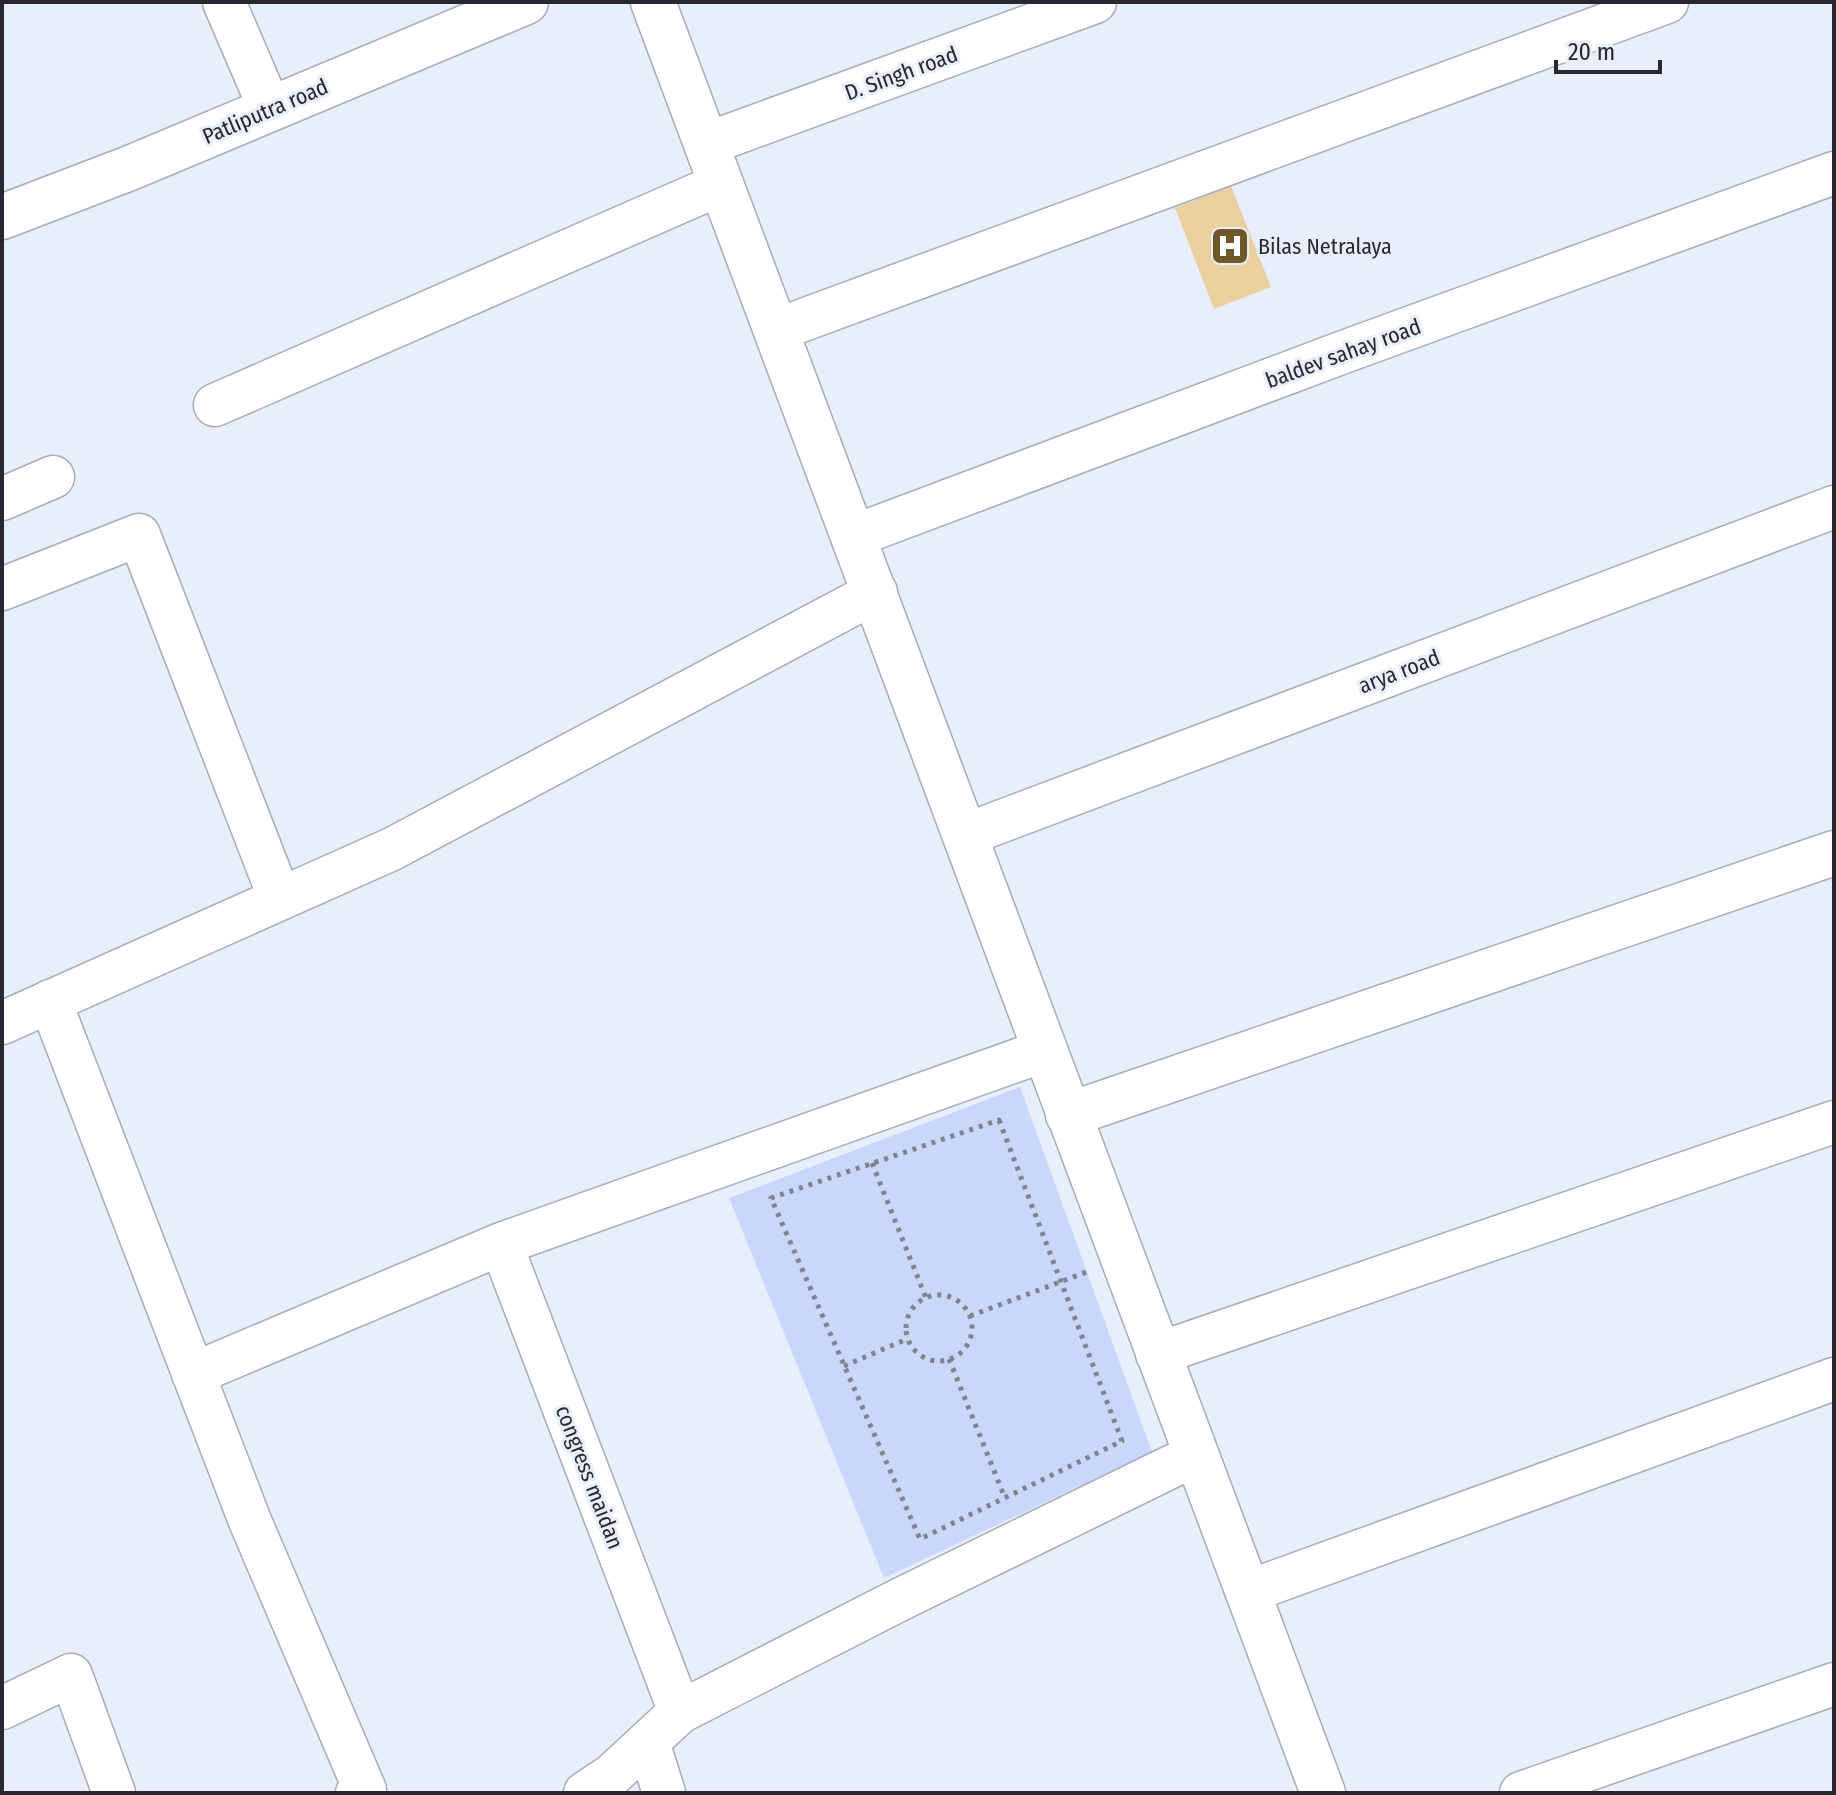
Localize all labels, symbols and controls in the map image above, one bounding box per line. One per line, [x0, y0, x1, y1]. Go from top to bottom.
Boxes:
scale bar [1556, 24, 1660, 74]
text: 20 m [1568, 38, 1615, 66]
street label: D. Singh road [841, 41, 961, 106]
street label: Patliputra road [198, 73, 332, 150]
hospital icon: Bilas Netralaya [1209, 225, 1251, 267]
place label: Bilas Netralaya [1258, 233, 1392, 260]
street label: baldev sahay road [1262, 313, 1425, 394]
street label: arya road [1355, 644, 1444, 699]
street label: congress maidan [550, 1402, 629, 1553]

